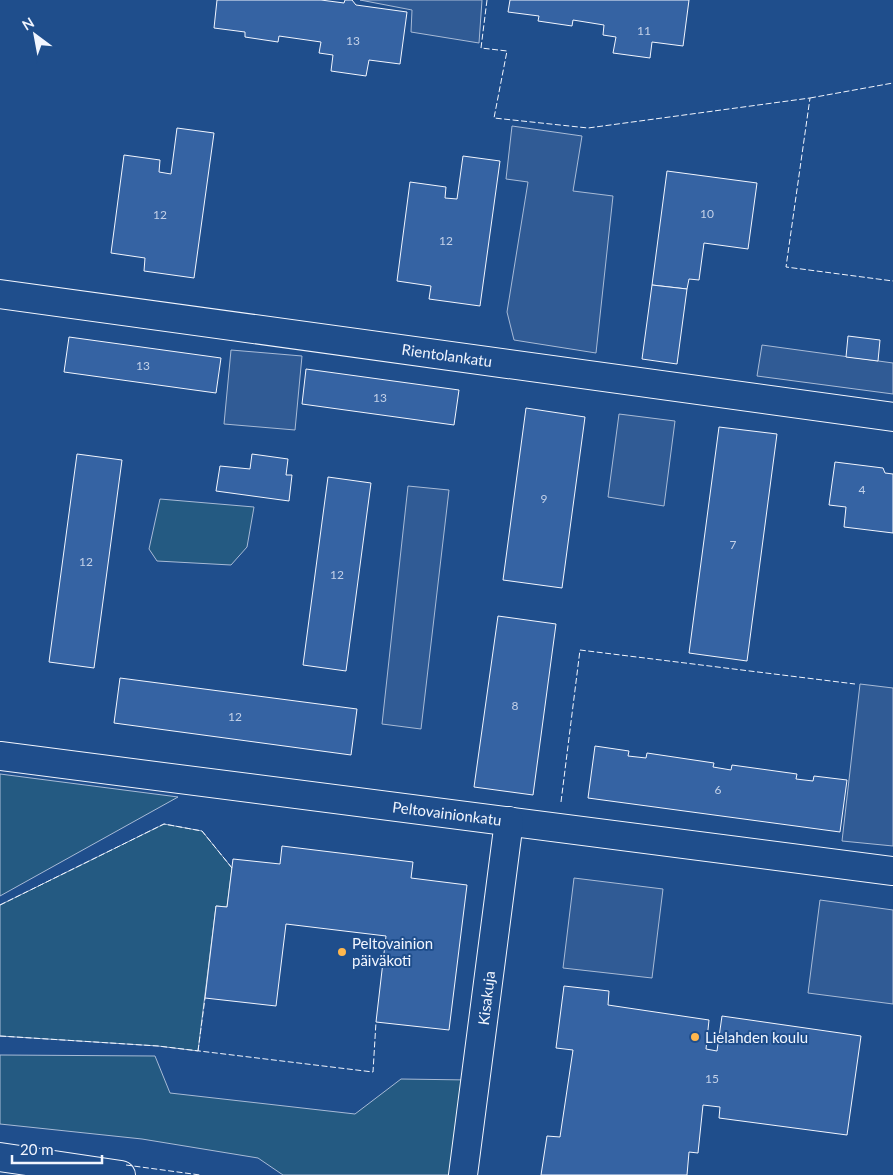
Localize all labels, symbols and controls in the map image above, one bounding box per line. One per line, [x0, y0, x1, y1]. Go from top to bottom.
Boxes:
north arrow [10, 10, 60, 60]
text: N [19, 13, 37, 34]
house number: 11 [637, 23, 651, 38]
house number: 13 [346, 33, 360, 48]
house number: 10 [700, 206, 714, 221]
house number: 12 [153, 207, 167, 222]
house number: 12 [439, 233, 453, 248]
street label: Rientolankatu [401, 340, 493, 370]
house number: 13 [136, 358, 150, 373]
house number: 13 [373, 390, 387, 405]
house number: 4 [859, 482, 866, 497]
house number: 9 [541, 491, 548, 506]
house number: 7 [730, 537, 737, 552]
house number: 12 [79, 554, 93, 569]
house number: 12 [330, 567, 344, 582]
house number: 8 [512, 698, 519, 713]
house number: 12 [228, 709, 242, 724]
house number: 6 [715, 782, 722, 797]
street label: Peltovainionkatu [391, 797, 503, 829]
place label: Peltovainion päiväkoti [352, 934, 433, 969]
marker: Peltovainion päiväkoti [336, 946, 348, 958]
street label: Kisakuja [474, 970, 498, 1026]
place label: Lielahden koulu [705, 1028, 808, 1046]
marker: Lielahden koulu [689, 1031, 701, 1043]
house number: 15 [705, 1071, 719, 1086]
scale bar [12, 1132, 102, 1164]
text: 20 m [20, 1140, 54, 1158]

